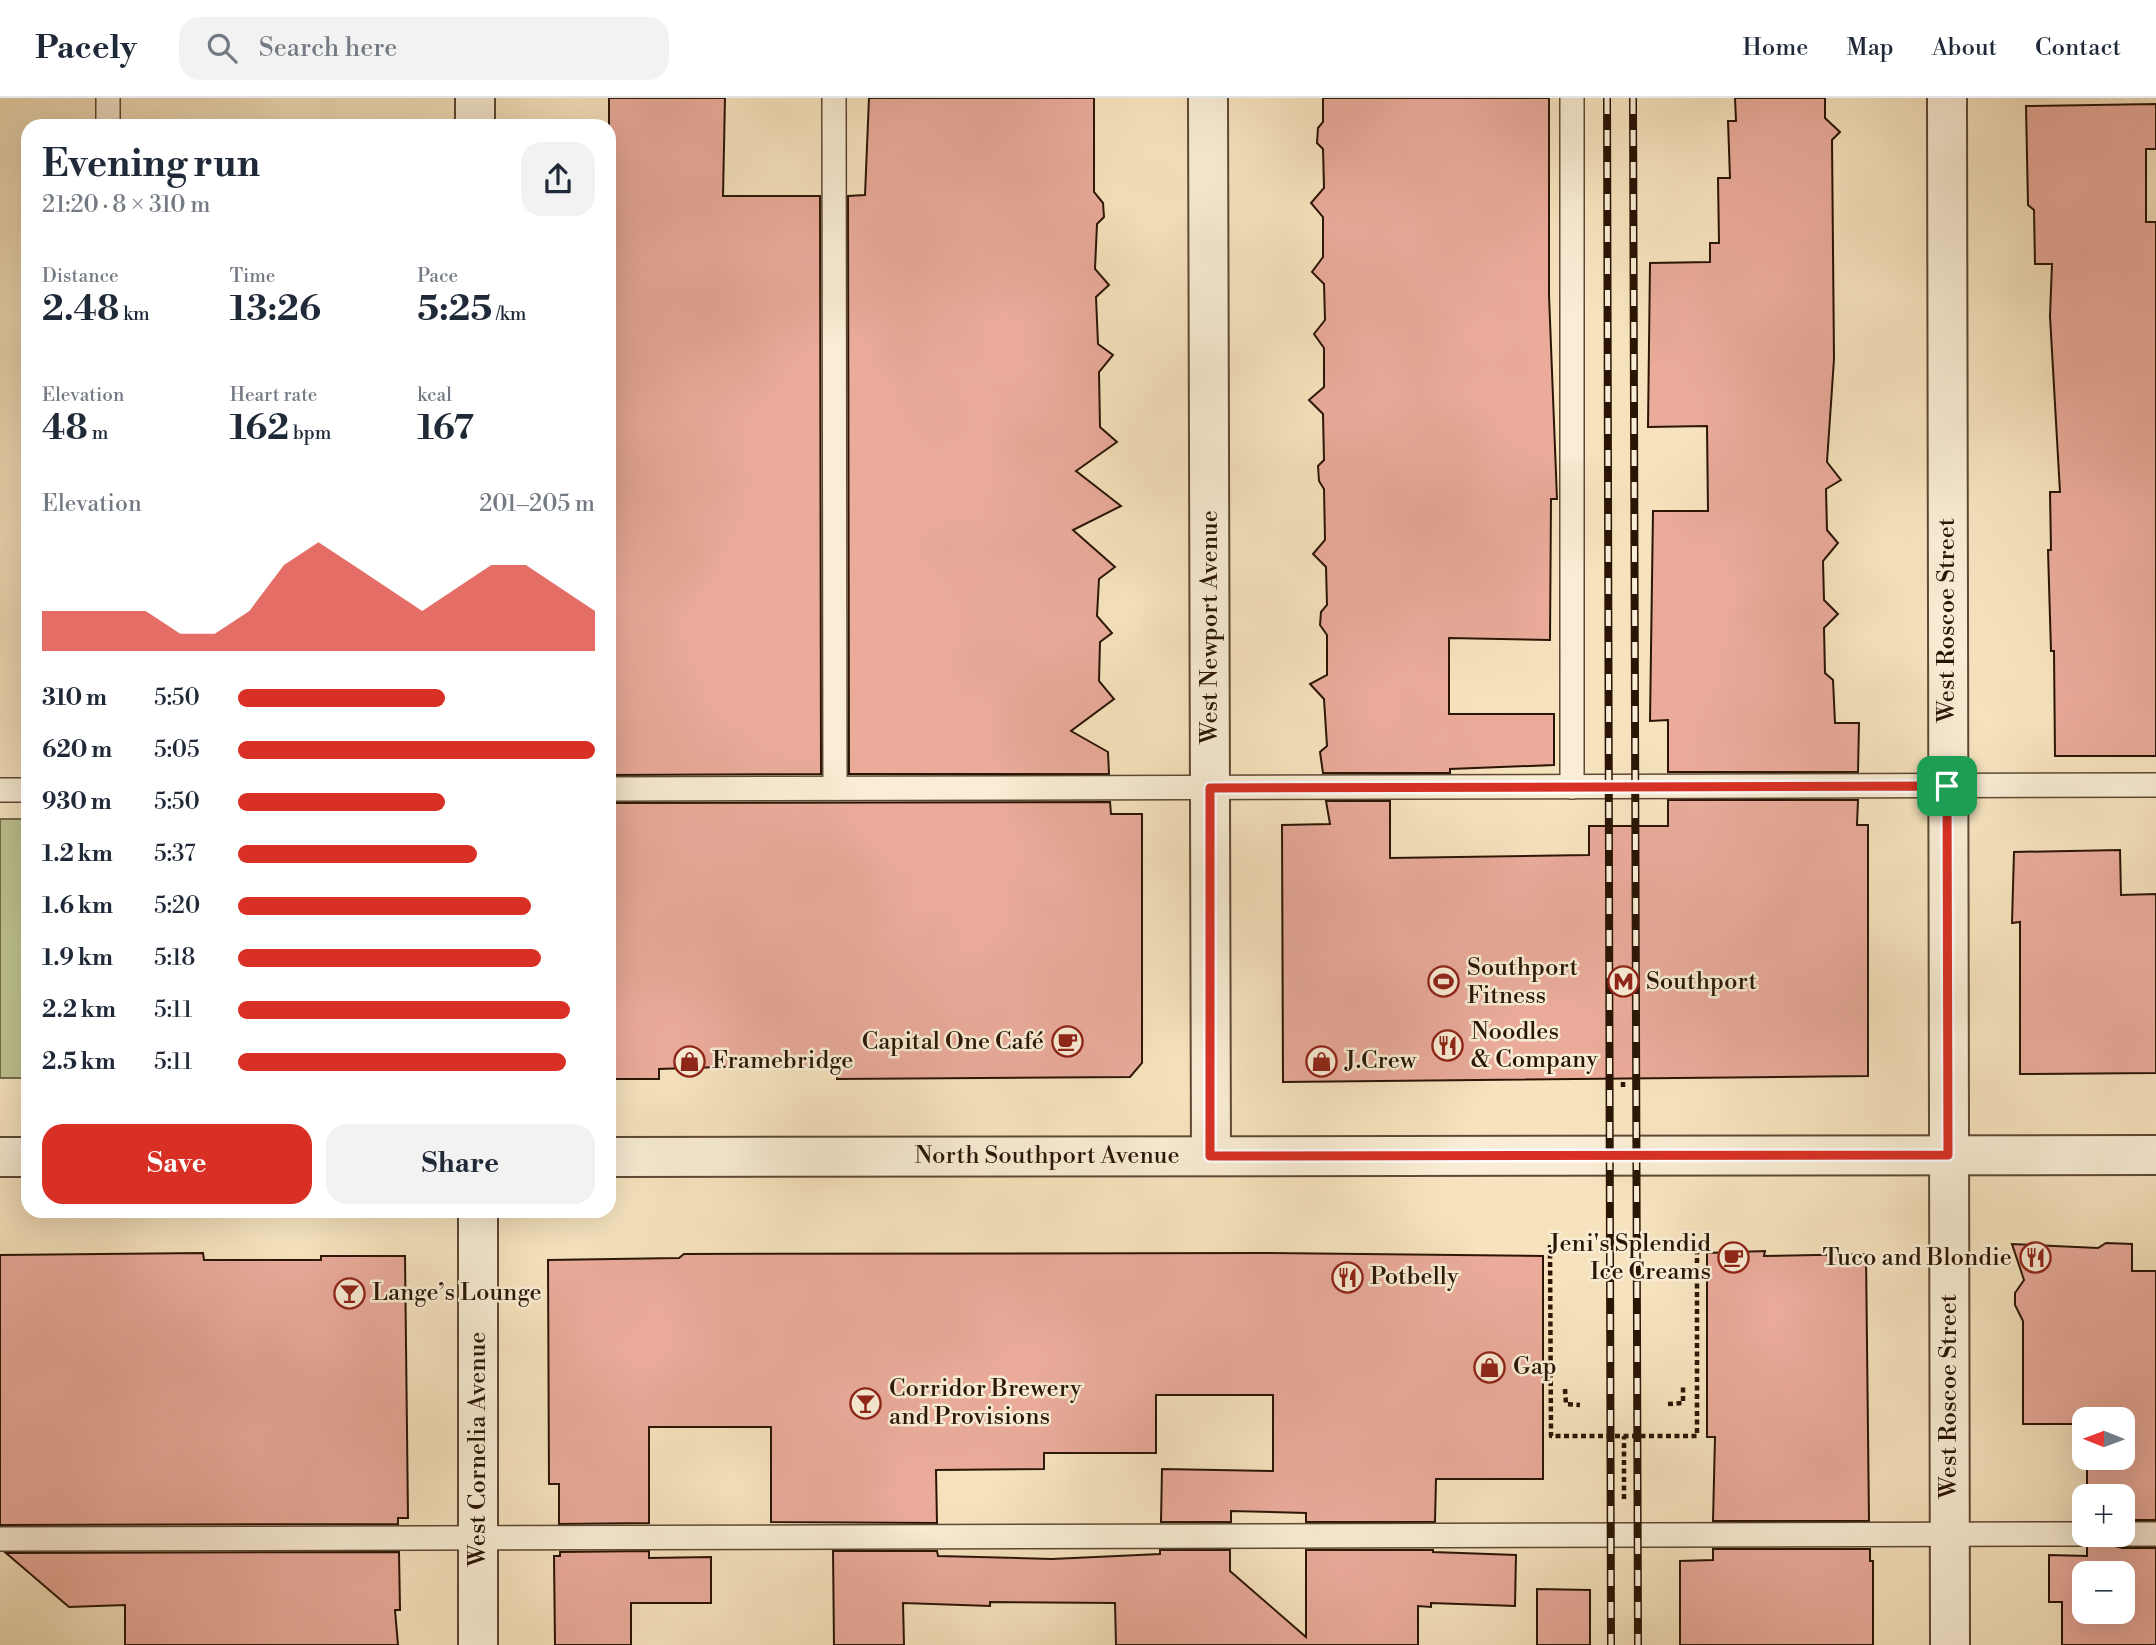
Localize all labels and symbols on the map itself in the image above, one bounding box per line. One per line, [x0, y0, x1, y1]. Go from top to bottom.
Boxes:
street label: West Newport Avenue [1195, 510, 1225, 745]
street label: West Roscoe Street [1932, 517, 1962, 723]
pin [1917, 756, 1977, 816]
place label: Southport Fitness [1467, 953, 1578, 1011]
sports icon: Southport Fitness [1427, 965, 1461, 999]
metro station icon: Southport [1606, 965, 1640, 999]
place label: Southport [1646, 967, 1757, 997]
place label: Noodles & Company [1471, 1017, 1598, 1075]
cafe icon: Capital One Café [1050, 1025, 1084, 1059]
place label: Capital One Café [862, 1027, 1044, 1057]
restaurant icon: Noodles & Company [1431, 1029, 1465, 1063]
shop icon: Framebridge [672, 1044, 706, 1078]
shop icon: J.Crew [1305, 1044, 1339, 1078]
place label: Framebridge [712, 1046, 853, 1076]
place label: J.Crew [1344, 1046, 1418, 1076]
street label: North Southport Avenue [914, 1141, 1180, 1171]
place label: Jeni's Splendid Ice Creams [1548, 1229, 1711, 1287]
cafe icon: Jeni's Splendid Ice Creams [1717, 1241, 1751, 1275]
restaurant icon: Tuco and Blondie [2018, 1241, 2052, 1275]
place label: Tuco and Blondie [1822, 1243, 2012, 1273]
restaurant icon: Potbelly [1330, 1260, 1364, 1294]
place label: Potbelly [1370, 1262, 1459, 1292]
bar icon: Lange’s Lounge [332, 1276, 366, 1310]
place label: Lange’s Lounge [372, 1278, 542, 1308]
street label: West Roscoe Street [1934, 1293, 1964, 1499]
street label: West Cornelia Avenue [463, 1332, 493, 1567]
shop icon: Gap [1473, 1350, 1507, 1384]
place label: Gap [1513, 1352, 1557, 1382]
place label: Corridor Brewery and Provisions [889, 1374, 1082, 1432]
bar icon: Corridor Brewery and Provisions [849, 1386, 883, 1420]
north arrow [2072, 1407, 2135, 1470]

